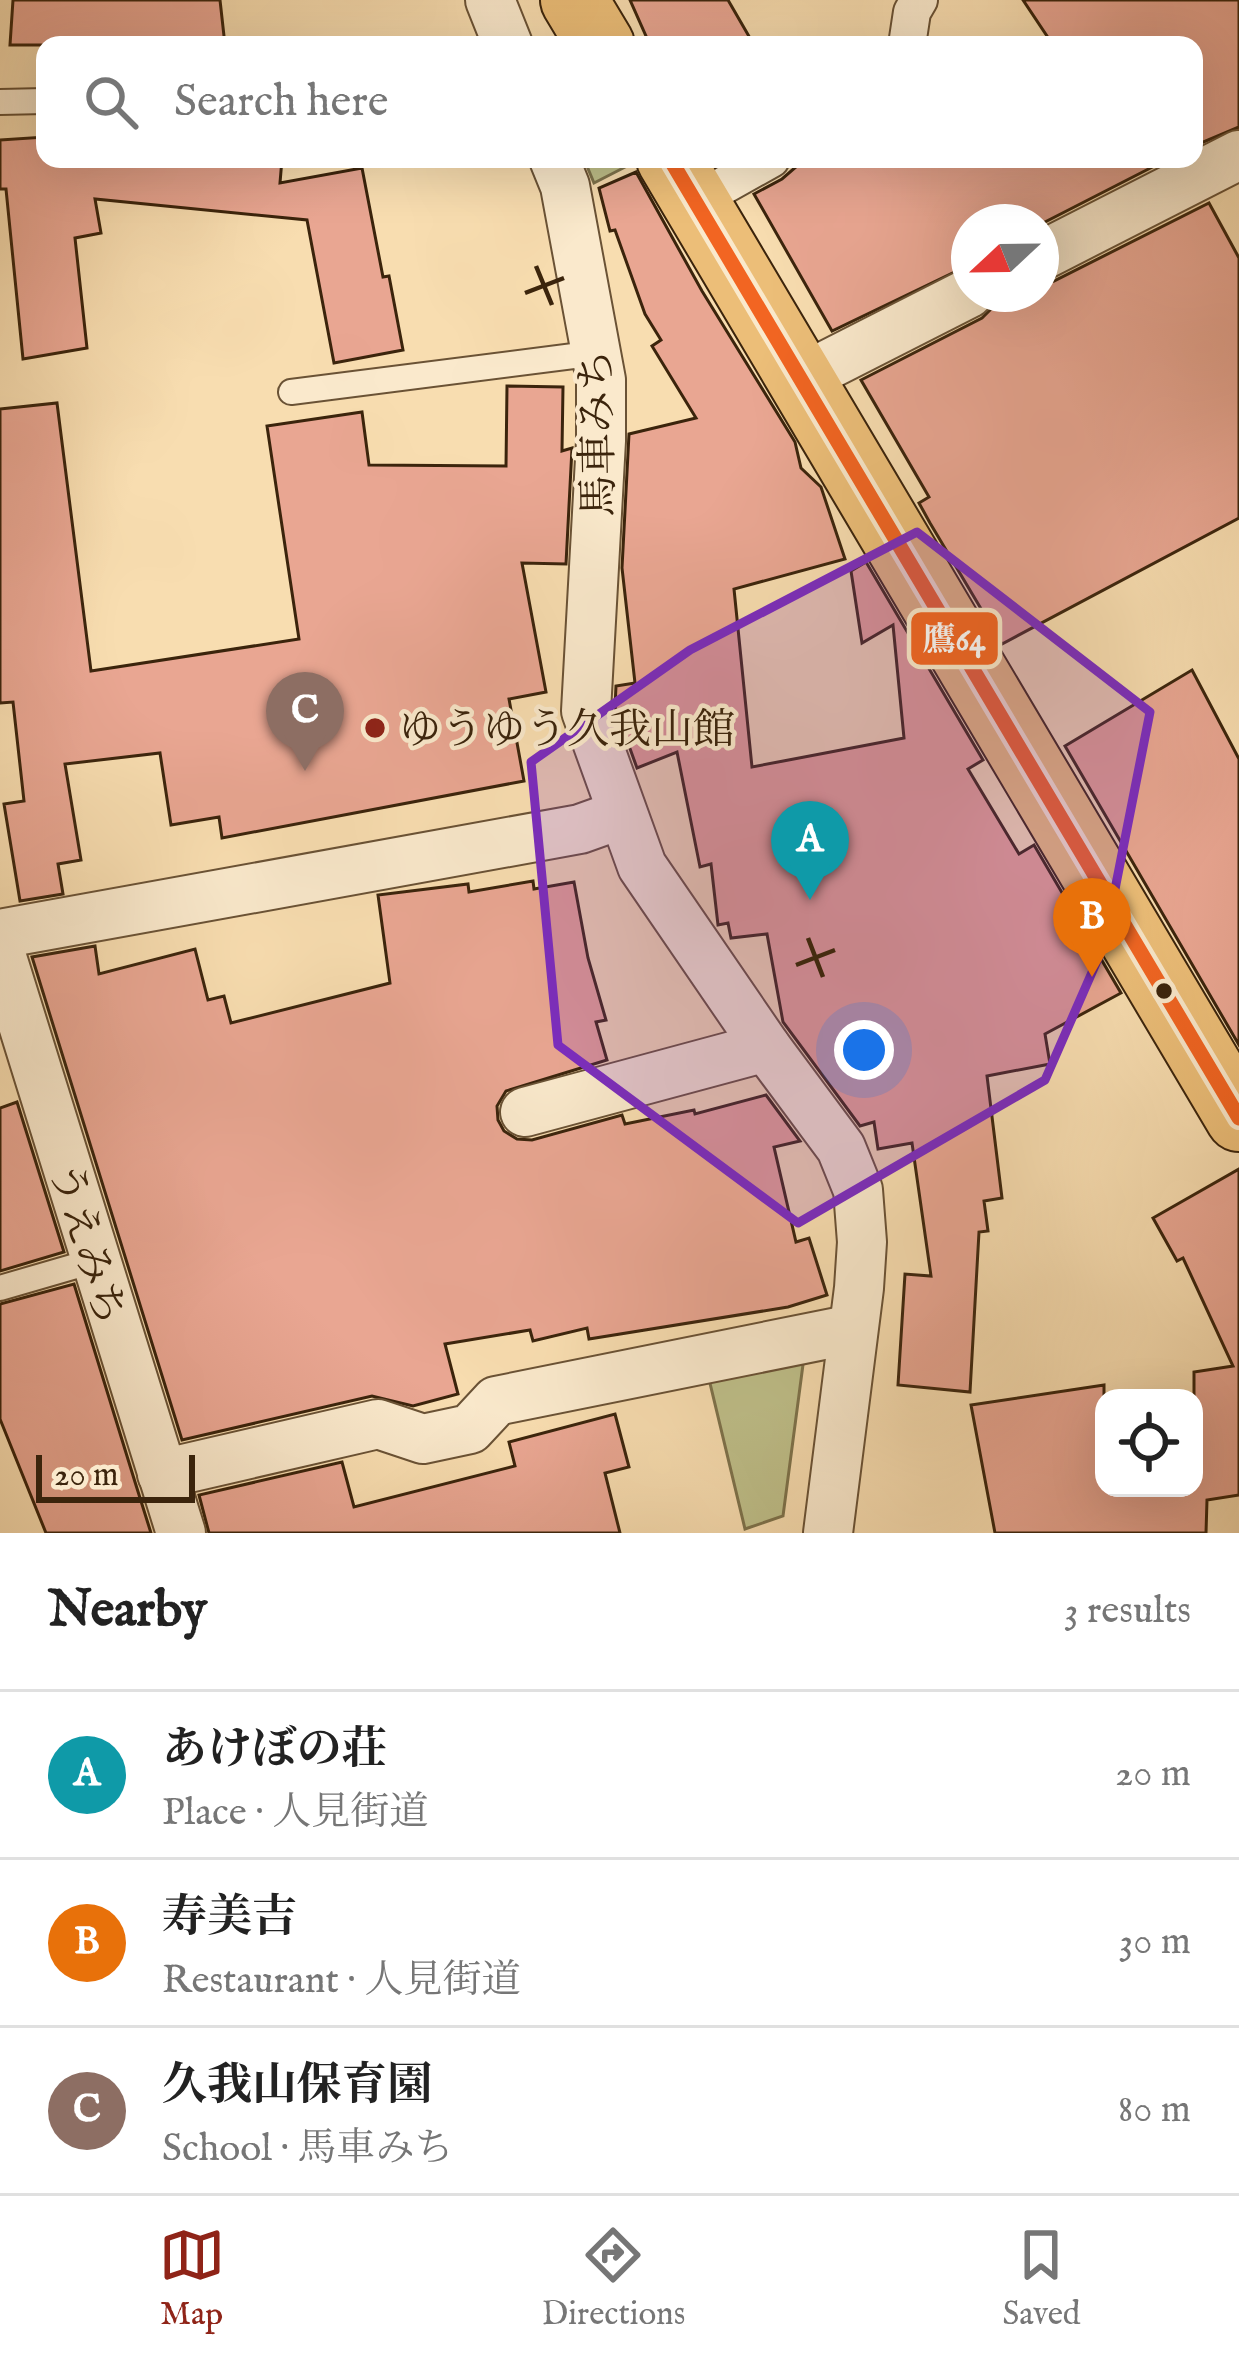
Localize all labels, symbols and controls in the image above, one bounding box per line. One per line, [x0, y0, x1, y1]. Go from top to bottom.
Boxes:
search box [36, 36, 1203, 168]
icon: search [78, 69, 144, 135]
text: Search here [174, 74, 388, 131]
north arrow [951, 204, 1059, 312]
street label: 馬車みち [572, 348, 627, 517]
line badge: 鷹64 [909, 610, 1000, 667]
text: 鷹64 [922, 620, 986, 662]
pin: C [266, 672, 344, 771]
place label: ゆうゆう久我山館 [399, 705, 735, 758]
marker: ゆうゆう久我山館 [362, 715, 388, 741]
pin: A [771, 801, 849, 900]
pin: B [1053, 878, 1131, 977]
unlabelled marker [1153, 980, 1175, 1002]
your location [834, 1020, 894, 1080]
street label: うえみち [36, 1156, 136, 1332]
map controls [1095, 1389, 1203, 1497]
button: locate [1095, 1389, 1203, 1497]
scale bar [36, 1449, 195, 1502]
text: 20 m [54, 1455, 118, 1497]
text: Nearby [48, 1579, 207, 1644]
text: 3 results [1064, 1587, 1191, 1636]
text: あけぼの荘 [162, 1722, 387, 1779]
text: A [74, 1750, 100, 1799]
text: 20 m [1115, 1750, 1191, 1799]
text: Place · 人見街道 [162, 1789, 428, 1838]
text: 寿美吉 [162, 1890, 297, 1947]
text: B [74, 1918, 100, 1967]
text: 30 m [1119, 1918, 1191, 1967]
text: Restaurant · 人見街道 [162, 1957, 520, 2006]
text: 久我山保育園 [162, 2058, 432, 2115]
text: C [73, 2086, 101, 2135]
text: 80 m [1118, 2086, 1191, 2135]
text: School · 馬車みち [162, 2125, 454, 2174]
tab: Map [159, 2222, 225, 2336]
tab: Directions [542, 2222, 685, 2336]
tab: Saved [1002, 2222, 1080, 2336]

